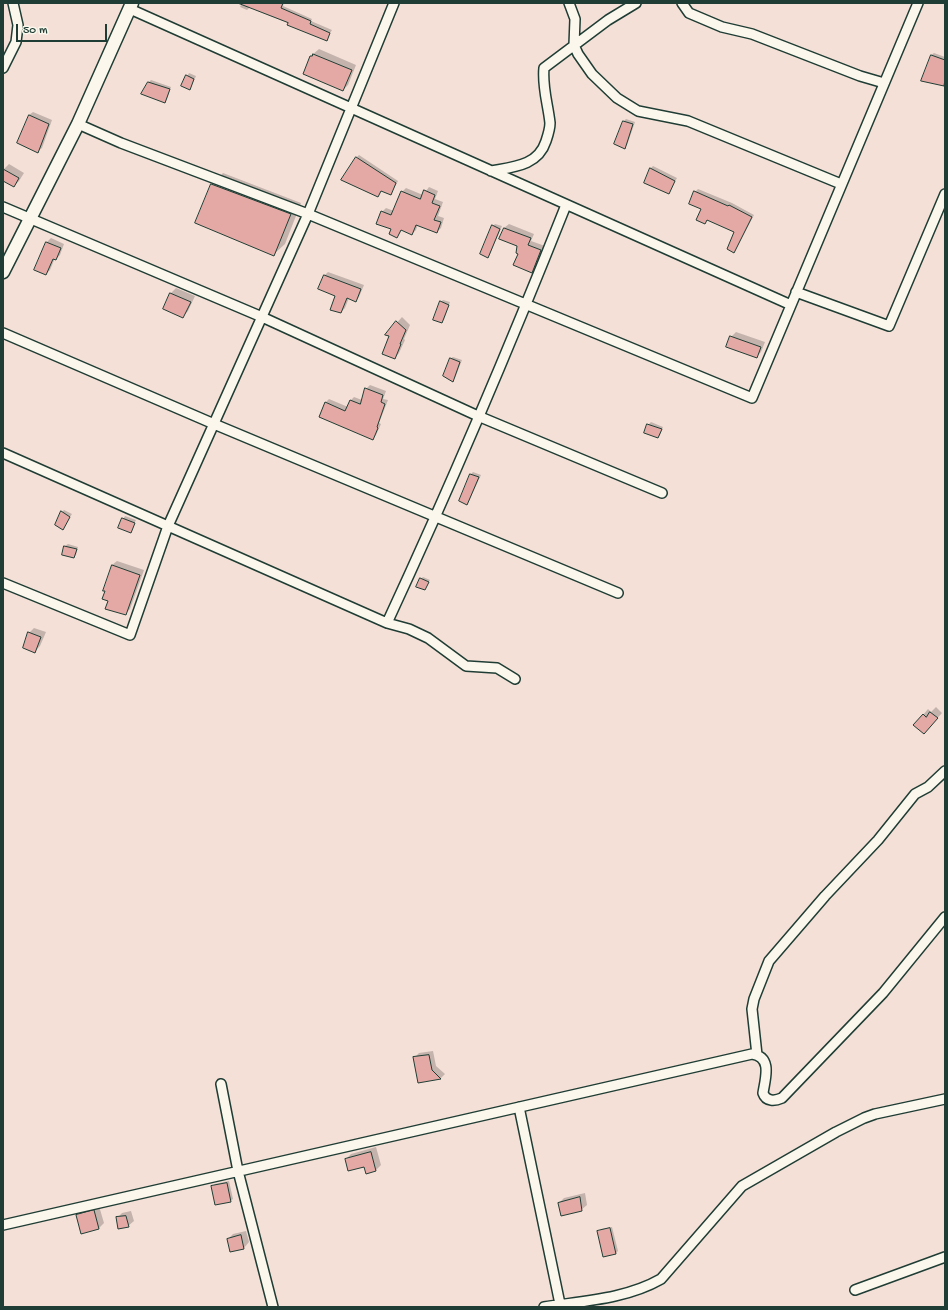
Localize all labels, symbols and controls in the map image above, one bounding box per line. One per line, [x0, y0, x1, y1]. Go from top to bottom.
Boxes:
scale bar [18, 16, 109, 42]
text: 50 m [23, 24, 48, 38]

